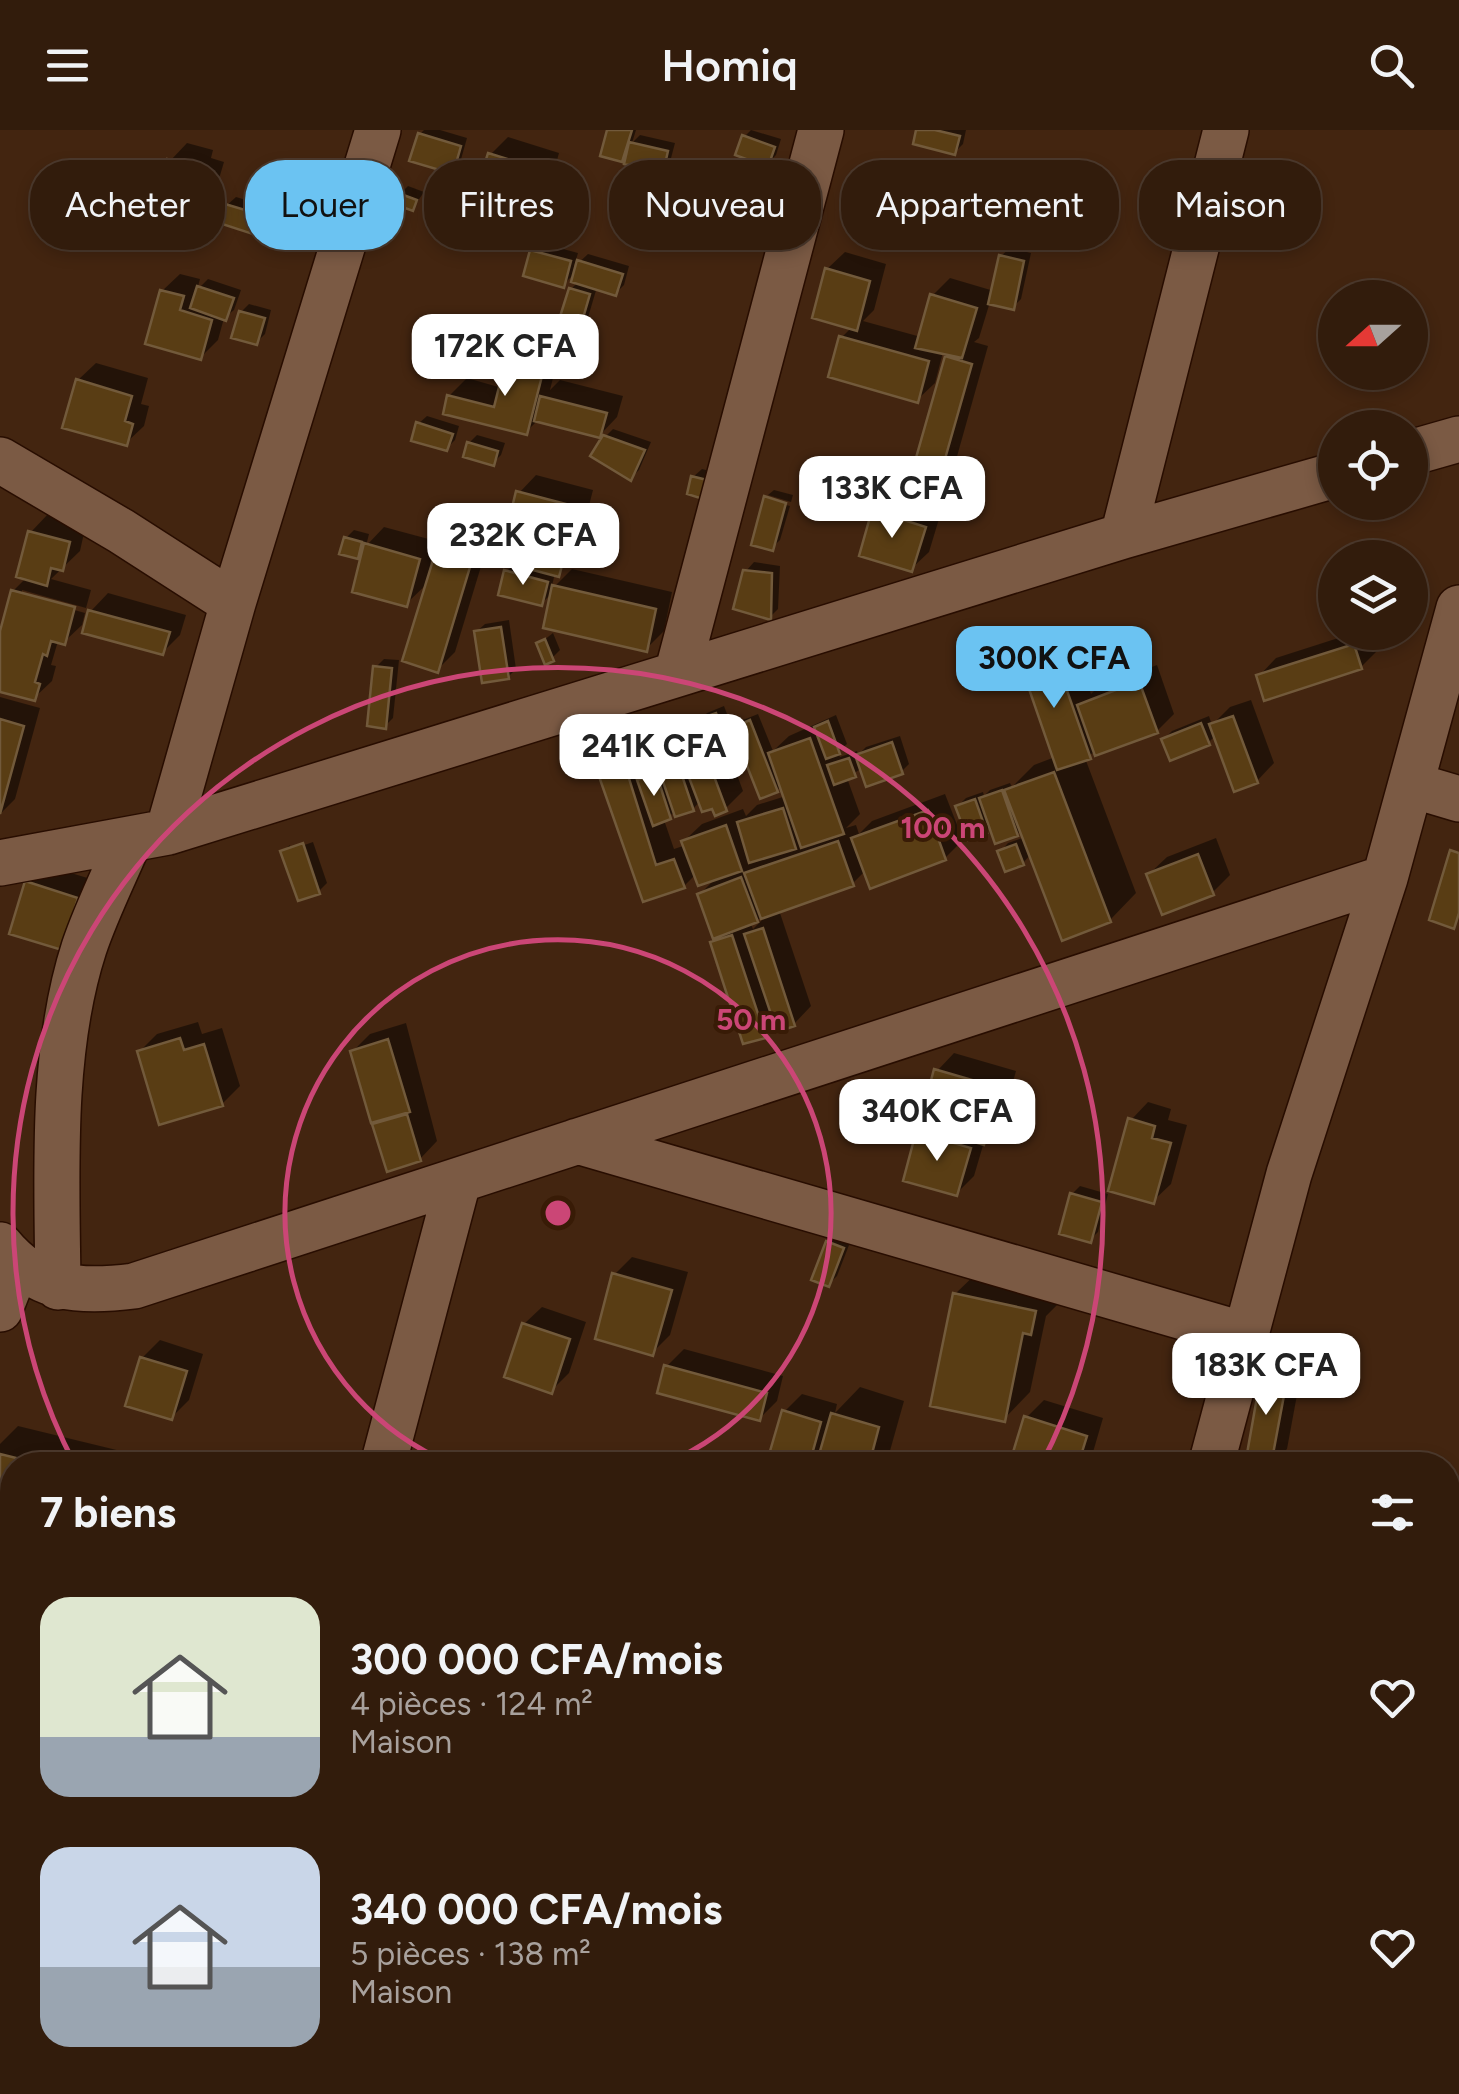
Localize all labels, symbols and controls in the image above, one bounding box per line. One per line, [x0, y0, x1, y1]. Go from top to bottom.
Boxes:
icon: menu [40, 38, 95, 93]
text: Homiq [661, 38, 798, 92]
icon: search [1364, 38, 1419, 93]
chip: Acheter [30, 160, 225, 250]
chip: Louer [245, 160, 404, 250]
chip: Filtres [424, 160, 589, 250]
chip: Nouveau [609, 160, 821, 250]
chip: Appartement [841, 160, 1119, 250]
chip: Maison [1139, 160, 1321, 250]
north arrow [1318, 280, 1428, 390]
map controls [1318, 280, 1428, 650]
pin: 172K CFA [402, 314, 608, 399]
text: 172K CFA [434, 327, 576, 365]
button: locate [1318, 410, 1428, 520]
pin: 133K CFA [789, 456, 995, 541]
text: 133K CFA [821, 469, 963, 507]
pin: 232K CFA [420, 503, 626, 588]
text: 232K CFA [449, 516, 597, 554]
button: layers [1318, 540, 1428, 650]
pin: 300K CFA [951, 626, 1157, 711]
text: 300K CFA [978, 639, 1130, 677]
pin: 241K CFA [551, 714, 757, 799]
text: 241K CFA [582, 727, 727, 765]
text: 100 m [901, 809, 985, 846]
text: 50 m [716, 1001, 786, 1038]
pin: 340K CFA [834, 1079, 1040, 1164]
text: 340K CFA [861, 1092, 1013, 1130]
centre of rings [540, 1195, 576, 1231]
pin: 183K CFA [1163, 1333, 1369, 1418]
text: 183K CFA [1194, 1346, 1338, 1384]
icon: filters [1365, 1485, 1420, 1540]
text: 7 biens [40, 1487, 176, 1538]
text: 300 000 CFA/mois [350, 1634, 723, 1685]
icon: home [120, 1637, 240, 1757]
icon: heart [1365, 1670, 1420, 1725]
text: 4 pièces · 124 m² [350, 1685, 593, 1723]
text: Maison [350, 1723, 452, 1761]
text: 340 000 CFA/mois [350, 1884, 722, 1935]
icon: home [120, 1887, 240, 2007]
icon: heart [1365, 1920, 1420, 1975]
text: 5 pièces · 138 m² [350, 1935, 591, 1973]
text: Maison [350, 1973, 452, 2011]

